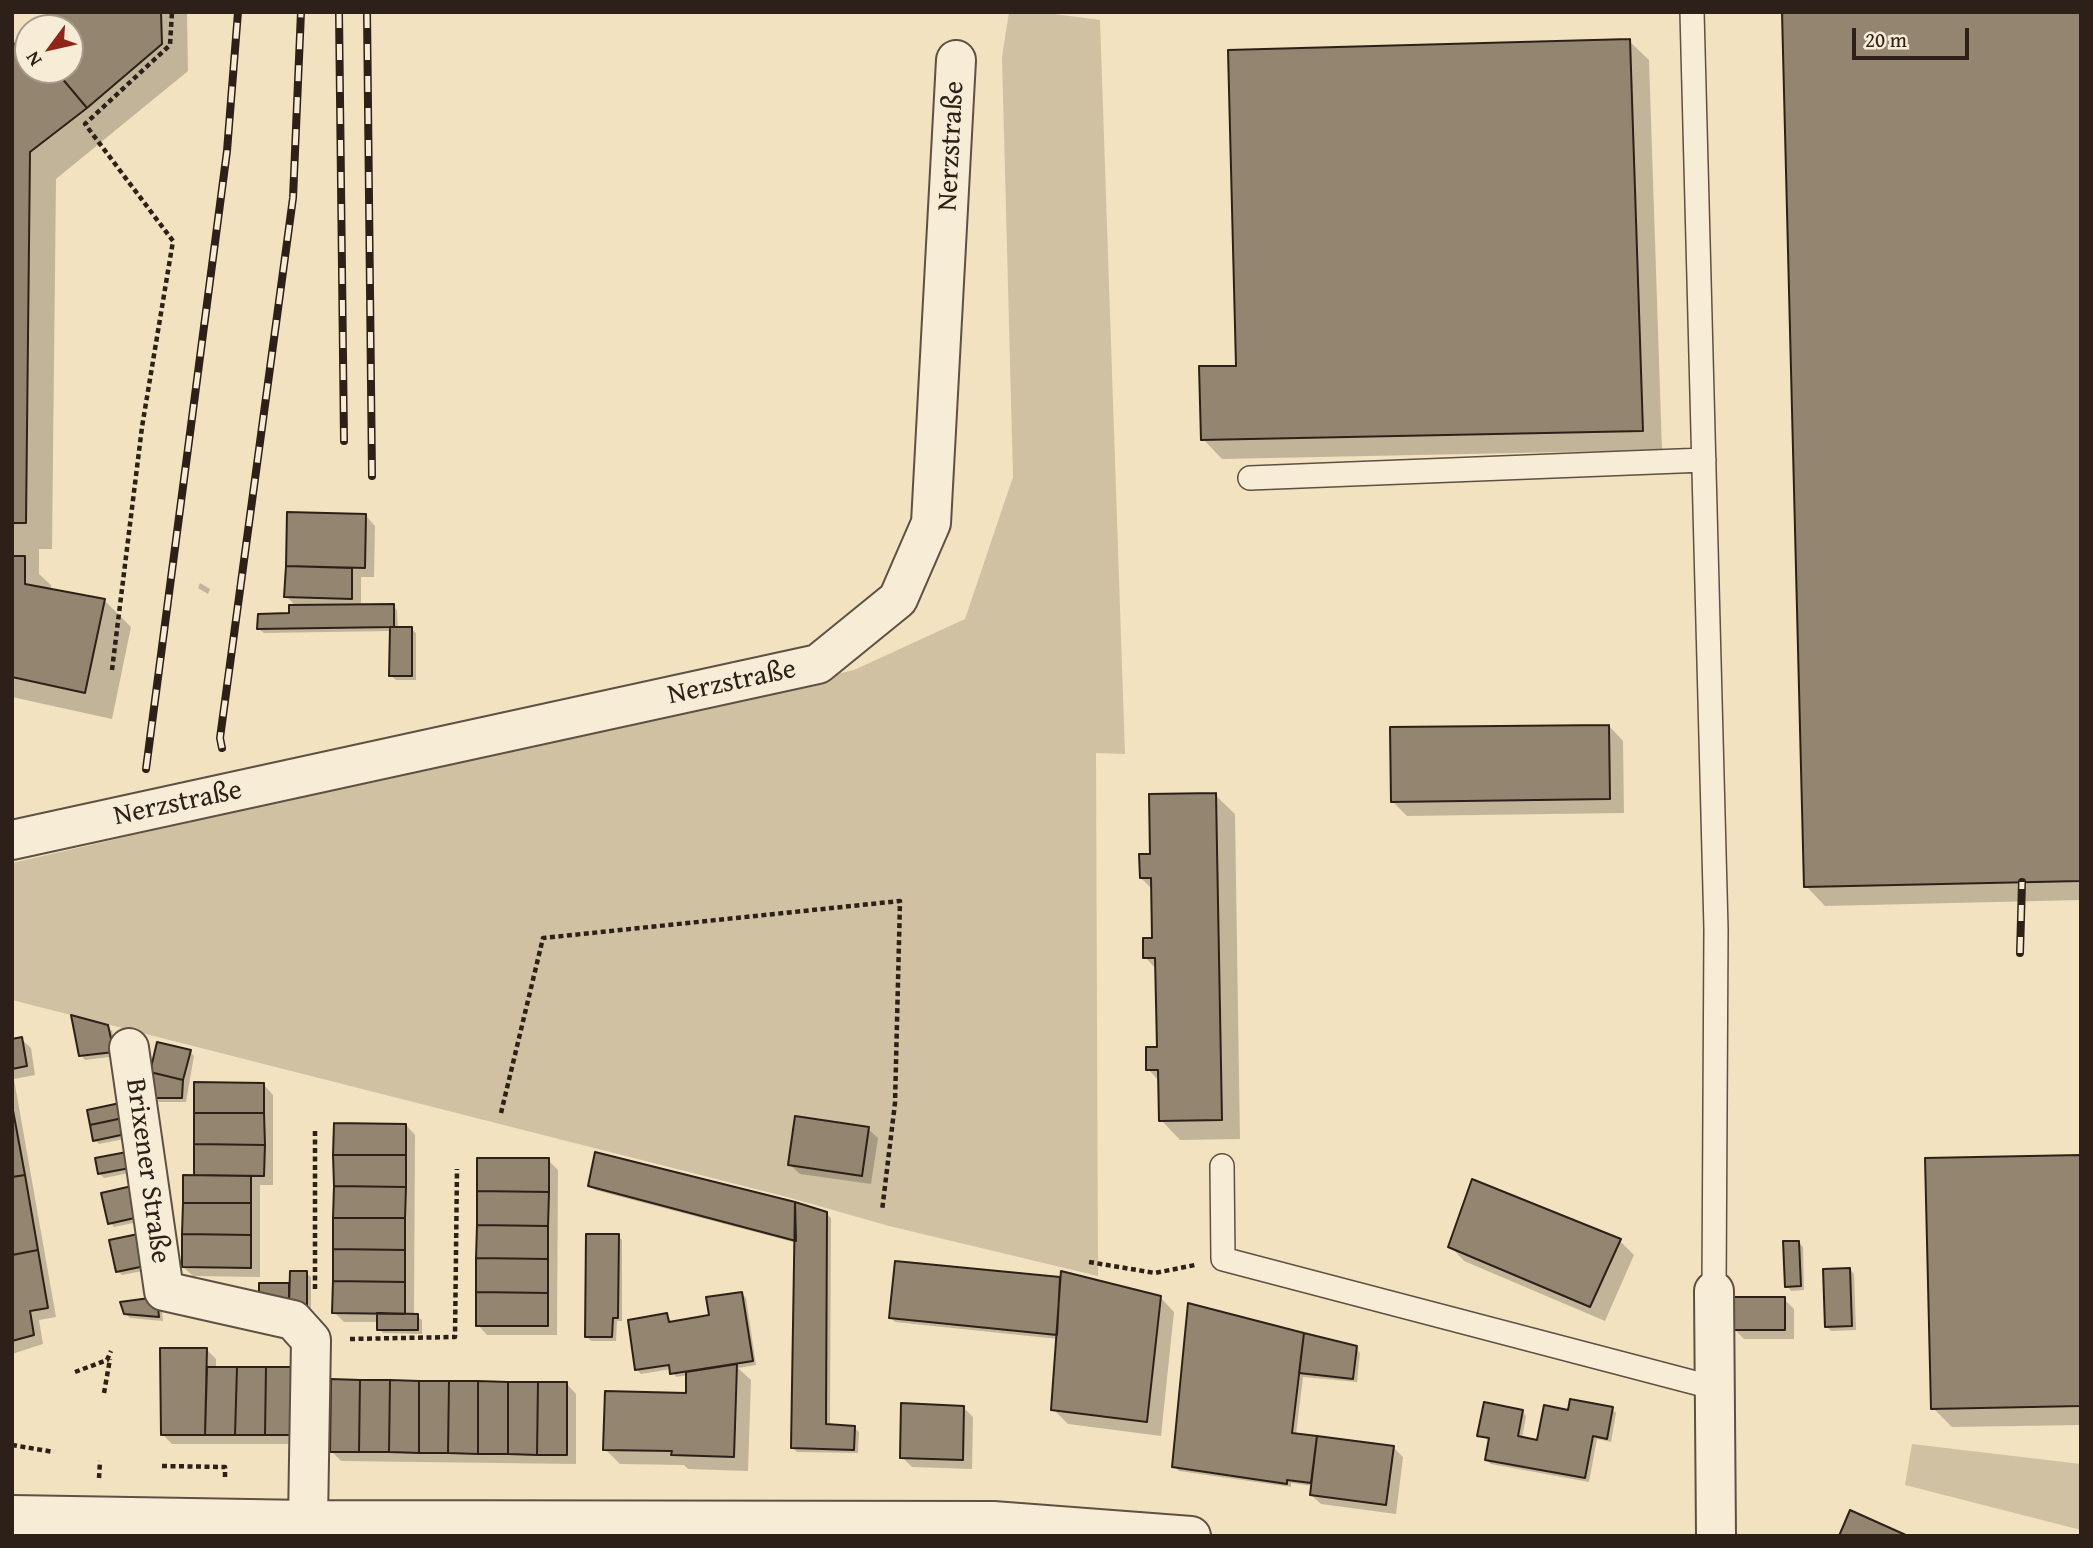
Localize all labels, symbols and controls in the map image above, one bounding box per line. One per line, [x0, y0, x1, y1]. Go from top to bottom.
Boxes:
north arrow [14, 14, 84, 84]
scale bar [1855, 14, 1972, 58]
text: 20 m [1865, 24, 1907, 55]
text: N [18, 46, 48, 72]
street label: Nerzstraße [932, 80, 972, 212]
street label: Nerzstraße [665, 653, 799, 713]
street label: Nerzstraße [111, 774, 245, 834]
street label: Brixener Straße [117, 1076, 177, 1266]

